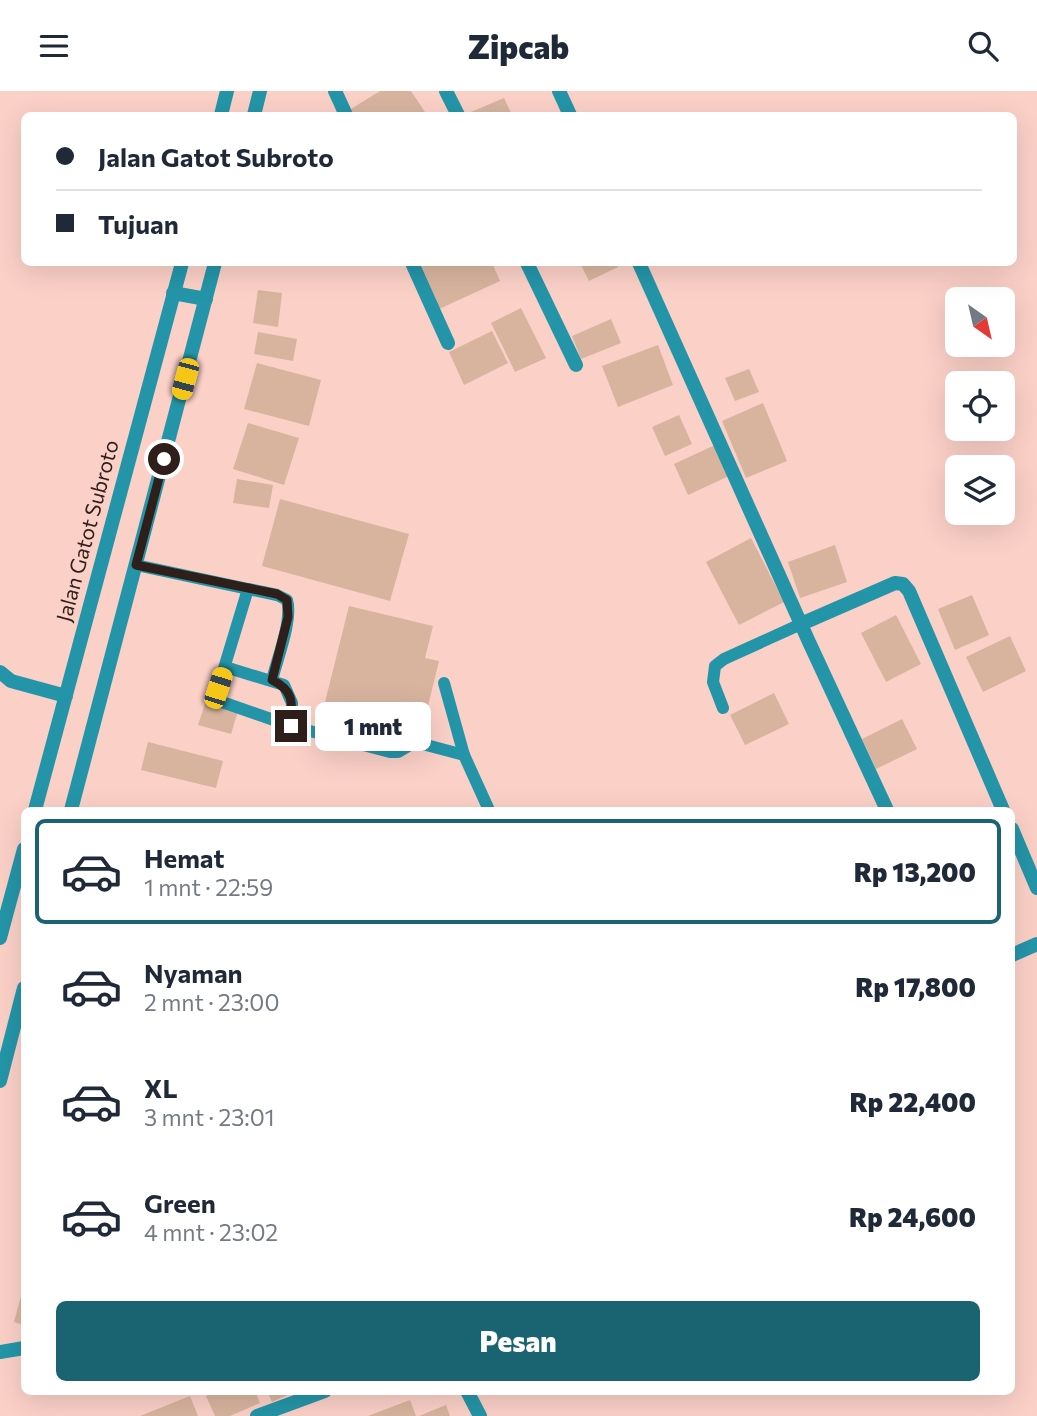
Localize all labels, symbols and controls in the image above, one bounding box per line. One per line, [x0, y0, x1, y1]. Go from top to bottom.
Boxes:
text: Zipcab [468, 26, 569, 66]
icon: menu [35, 27, 73, 65]
icon: search [964, 27, 1002, 65]
text: Jalan Gatot Subroto [98, 141, 334, 172]
text: Tujuan [98, 208, 179, 239]
north arrow [945, 287, 1015, 357]
map controls [945, 287, 1015, 525]
car [170, 356, 201, 402]
button: locate [945, 371, 1015, 441]
street label: Jalan Gatot Subroto [50, 437, 123, 624]
route start [148, 443, 180, 475]
button: layers [945, 455, 1015, 525]
car [202, 665, 235, 711]
callout: 1 mnt [316, 701, 431, 751]
route end [275, 710, 307, 742]
text: 1 mnt [344, 712, 402, 740]
icon: car [60, 840, 123, 903]
text: Hemat [144, 842, 225, 873]
text: Rp 13,200 [854, 856, 976, 887]
text: 1 mnt · 22:59 [144, 873, 273, 901]
icon: car [60, 955, 123, 1018]
text: Nyaman [144, 957, 243, 988]
text: Rp 17,800 [855, 971, 976, 1002]
text: 2 mnt · 23:00 [144, 988, 279, 1016]
icon: car [60, 1070, 123, 1133]
text: XL [144, 1072, 178, 1103]
text: Rp 22,400 [850, 1086, 976, 1117]
text: 3 mnt · 23:01 [144, 1103, 275, 1131]
icon: car [60, 1185, 123, 1248]
text: Green [144, 1187, 216, 1218]
text: Rp 24,600 [849, 1201, 976, 1232]
text: 4 mnt · 23:02 [144, 1218, 278, 1246]
button: Pesan [56, 1301, 980, 1381]

